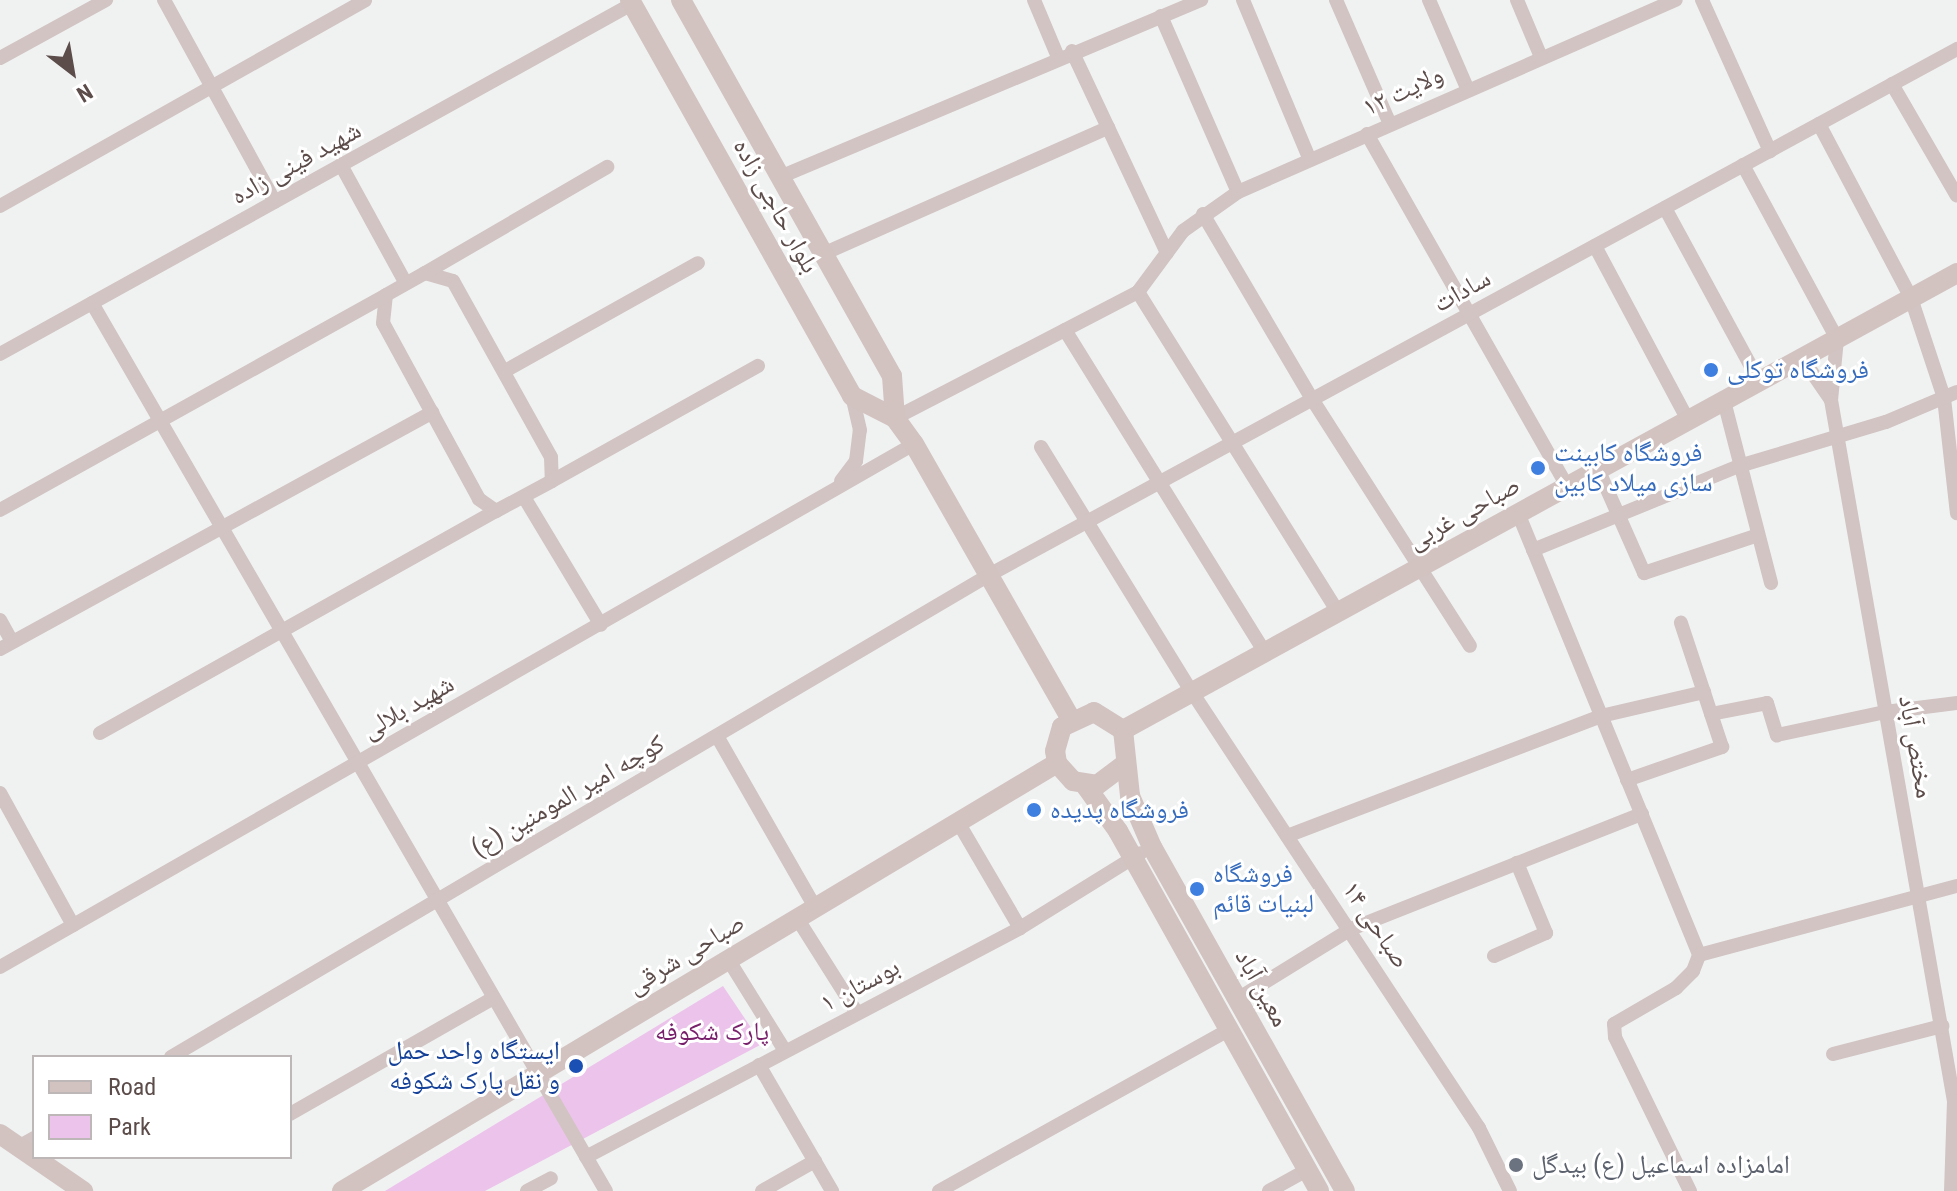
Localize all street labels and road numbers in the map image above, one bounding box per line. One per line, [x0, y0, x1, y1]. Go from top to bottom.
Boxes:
street label: ولایت ۱۲ [1358, 59, 1448, 123]
street label: شهید فینی زاده [225, 114, 367, 212]
street label: بلوار حاجی زاده [726, 133, 826, 279]
street label: سادات [1428, 263, 1496, 319]
street label: صباحی غربی [1402, 469, 1526, 557]
street label: شهید بلالی [356, 668, 460, 746]
street label: مختص آباد [1892, 693, 1940, 801]
street label: کوچه امیر المومنین (ع) [466, 728, 670, 864]
street label: صباحی ۱۴ [1336, 876, 1416, 974]
street label: صباحی شرقی [622, 907, 750, 1001]
street label: معین آباد [1228, 944, 1296, 1032]
street label: بوستان ۱ [815, 951, 905, 1019]

